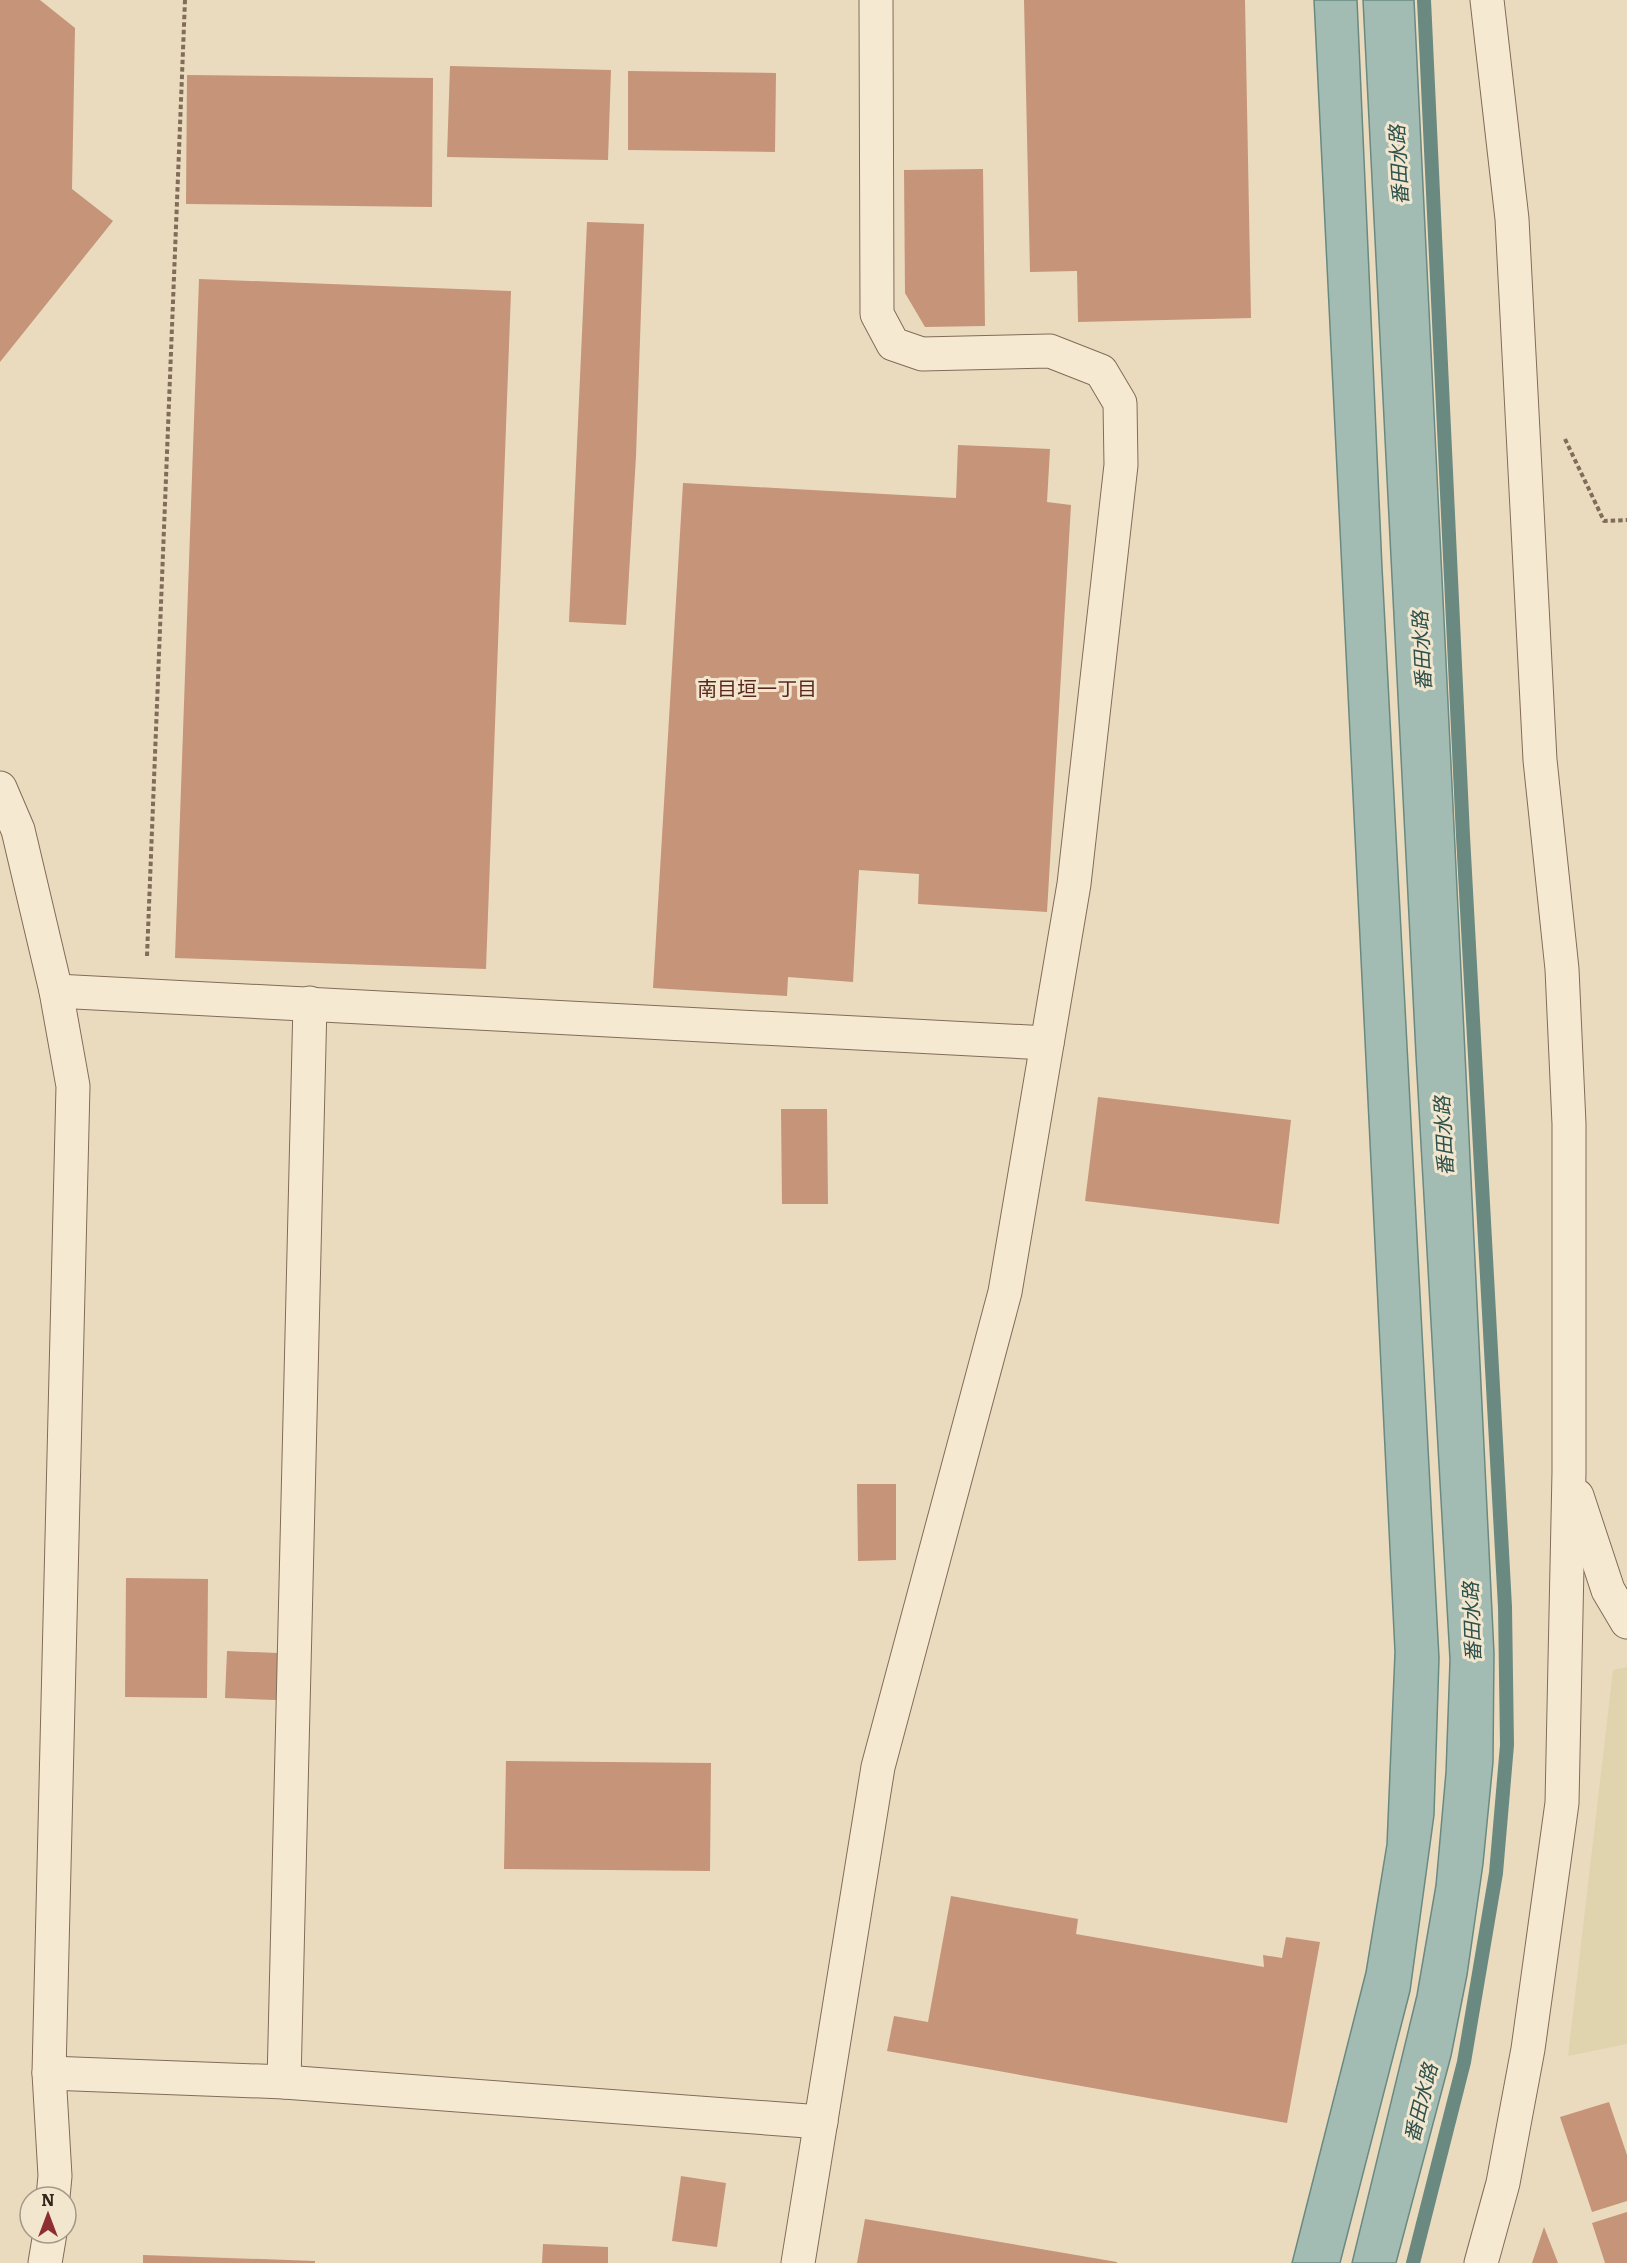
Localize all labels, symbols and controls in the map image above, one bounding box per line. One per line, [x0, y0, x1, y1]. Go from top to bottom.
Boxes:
water label: 番田水路 [1380, 122, 1414, 206]
water label: 番田水路 [1403, 608, 1437, 692]
district label: 南目垣一丁目 [697, 672, 817, 702]
water label: 番田水路 [1425, 1093, 1459, 1177]
water label: 番田水路 [1454, 1580, 1486, 1663]
water label: 番田水路 [1395, 2058, 1444, 2145]
north arrow [18, 2185, 78, 2245]
text: N [41, 2187, 55, 2211]

